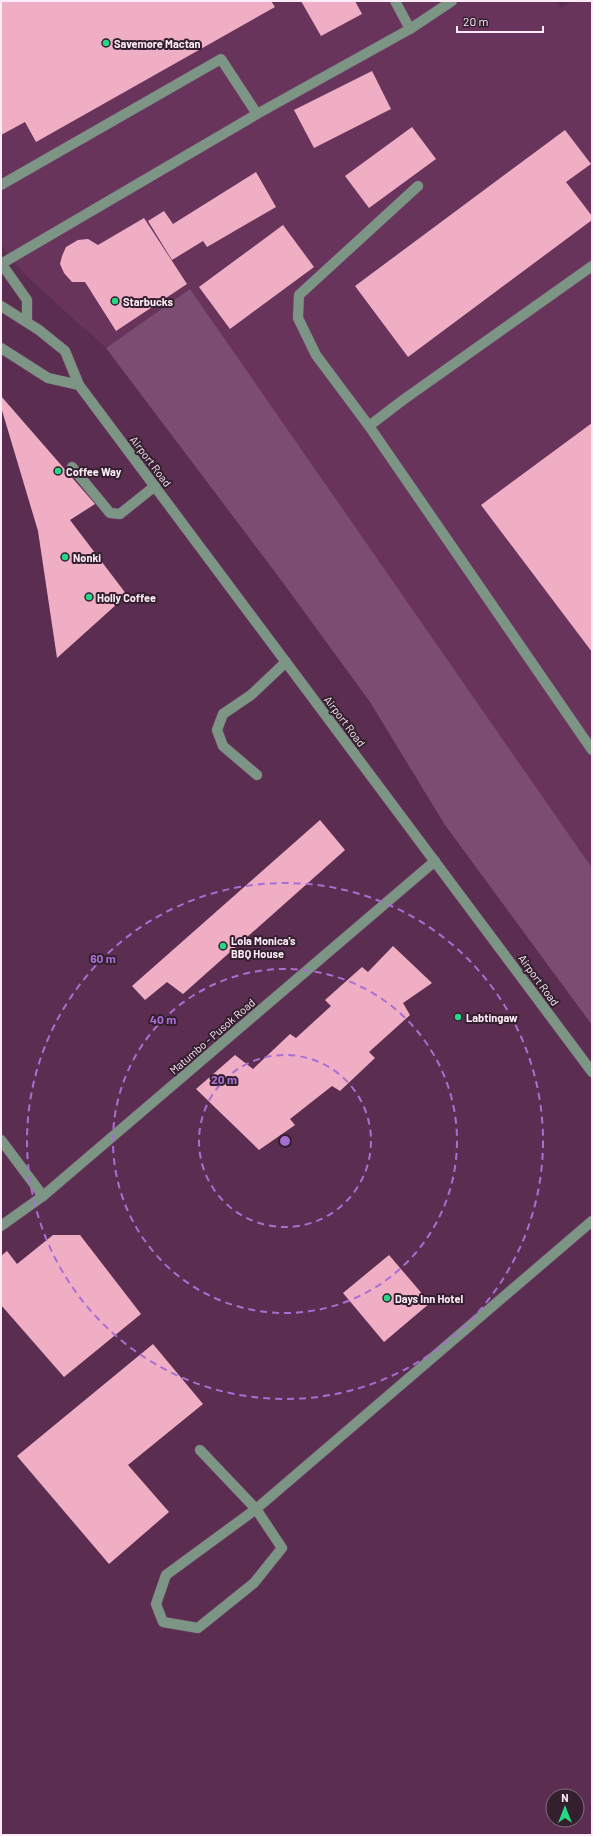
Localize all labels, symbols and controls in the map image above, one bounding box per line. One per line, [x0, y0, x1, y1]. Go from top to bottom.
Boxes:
scale bar [457, 8, 543, 34]
text: 20 m [463, 14, 489, 28]
place label: Savemore Mactan [114, 37, 201, 50]
marker: Savemore Mactan [101, 38, 111, 48]
place label: Starbucks [123, 295, 174, 308]
marker: Starbucks [110, 296, 120, 306]
street label: Airport Road [128, 433, 174, 489]
place label: Coffee Way [66, 465, 122, 478]
marker: Coffee Way [53, 466, 63, 476]
place label: Nonki [73, 551, 101, 564]
marker: Nonki [60, 552, 70, 562]
place label: Holly Coffee [97, 591, 156, 604]
marker: Holly Coffee [84, 592, 94, 602]
street label: Airport Road [322, 693, 368, 749]
place label: Lola Monica's BBQ House [231, 934, 296, 960]
marker: Lola Monica's BBQ House [218, 941, 228, 951]
text: 60 m [90, 951, 116, 965]
street label: Airport Road [516, 952, 562, 1008]
street label: Matumbo - Pusok Road [167, 995, 257, 1077]
place label: Labtingaw [466, 1011, 518, 1024]
text: 40 m [150, 1012, 176, 1026]
marker: Labtingaw [453, 1012, 463, 1022]
text: 20 m [211, 1072, 237, 1086]
centre of rings [278, 1134, 292, 1148]
place label: Days Inn Hotel [395, 1292, 463, 1305]
marker: Days Inn Hotel [382, 1293, 392, 1303]
north arrow [545, 1788, 585, 1828]
text: N [561, 1791, 569, 1804]

